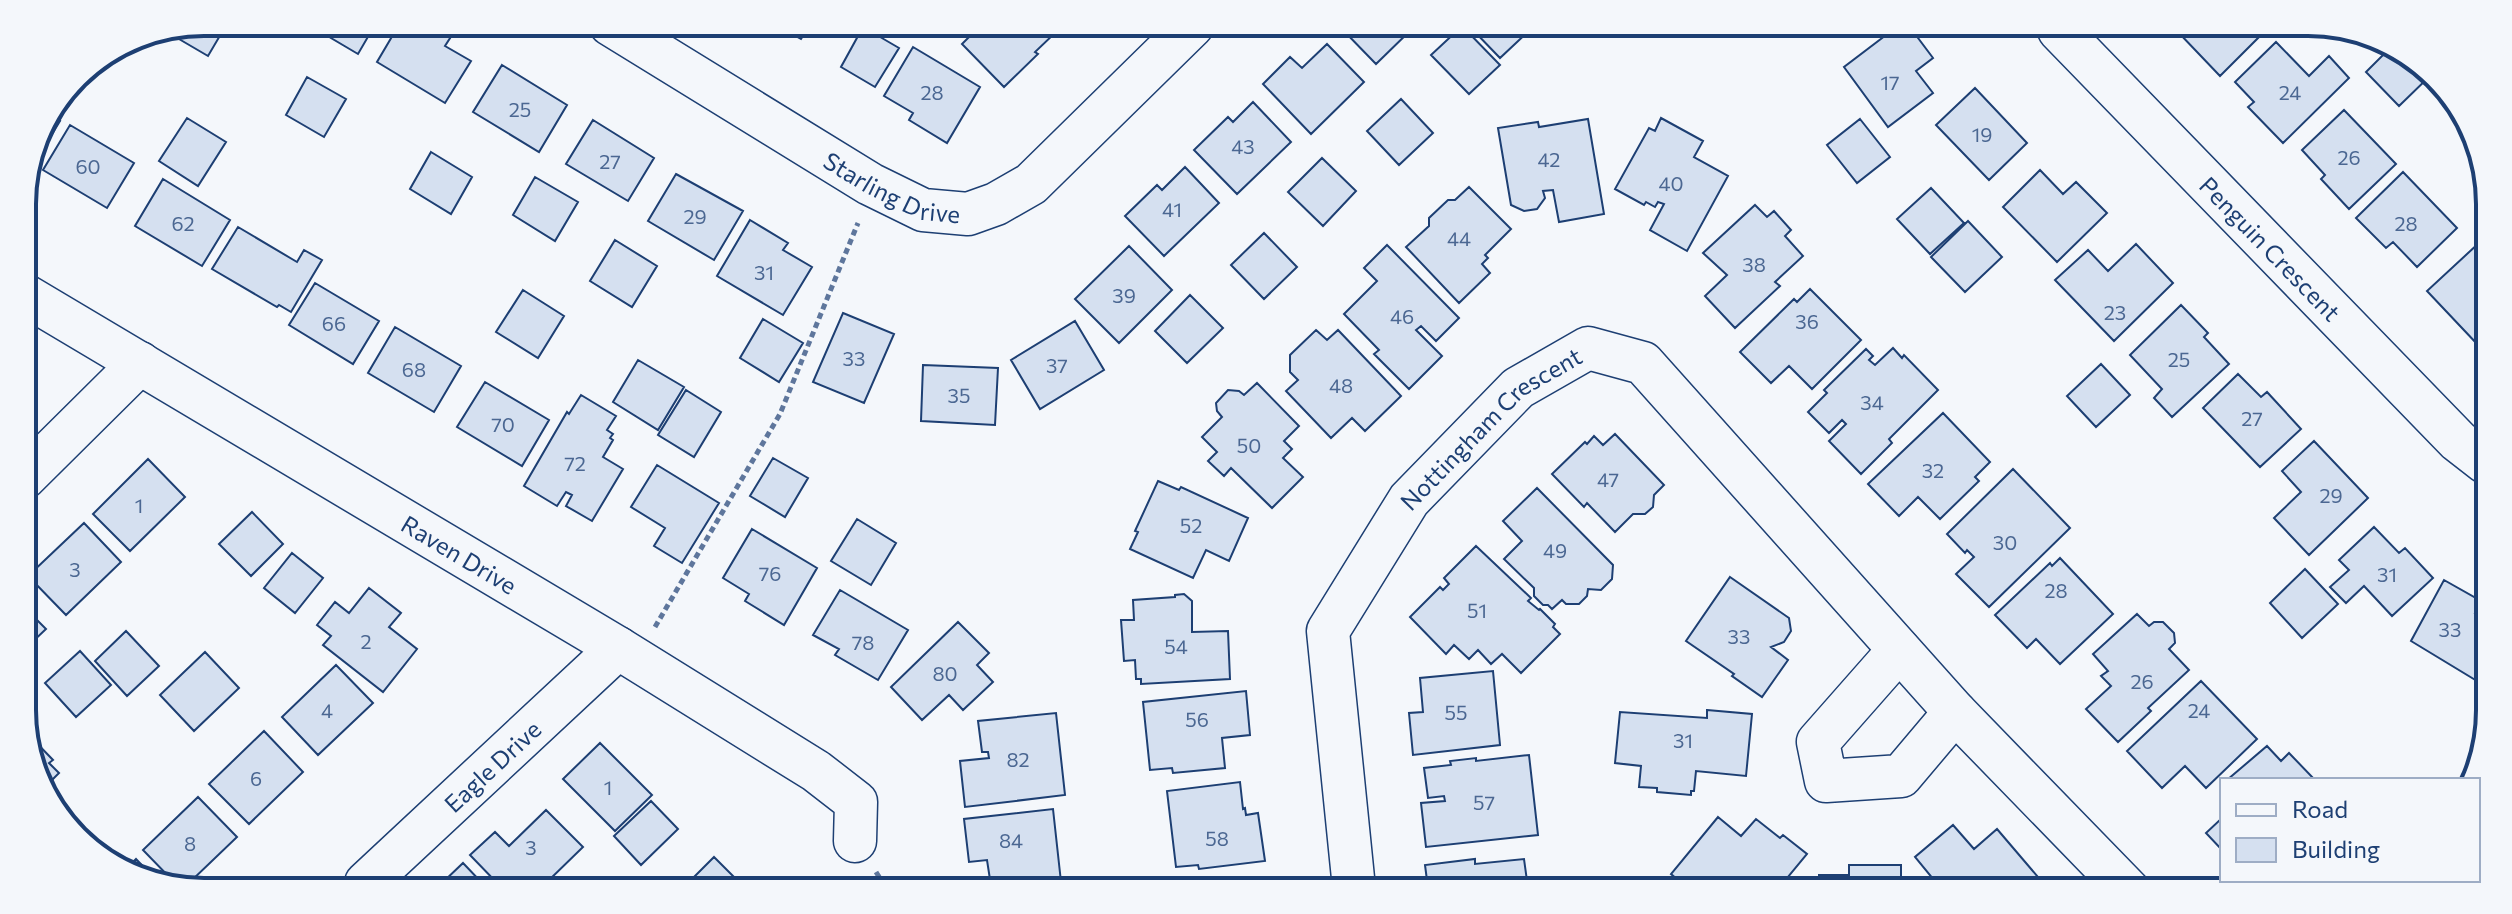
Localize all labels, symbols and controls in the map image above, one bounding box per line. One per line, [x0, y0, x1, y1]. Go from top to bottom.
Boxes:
house number: 17 [1880, 70, 1900, 94]
house number: 28 [920, 80, 944, 104]
house number: 24 [2279, 80, 2301, 104]
house number: 25 [509, 97, 531, 121]
house number: 19 [1972, 122, 1992, 146]
house number: 43 [1231, 134, 1255, 158]
street label: Starling Drive [819, 145, 962, 228]
house number: 26 [2337, 145, 2361, 169]
house number: 42 [1538, 147, 1560, 171]
house number: 27 [599, 149, 621, 173]
house number: 60 [75, 154, 101, 178]
street label: Penguin Crescent [2194, 170, 2347, 326]
house number: 40 [1658, 171, 1684, 195]
house number: 41 [1162, 197, 1182, 221]
house number: 29 [683, 204, 707, 228]
house number: 62 [171, 211, 195, 235]
house number: 28 [2394, 211, 2418, 235]
house number: 44 [1447, 226, 1471, 250]
house number: 38 [1742, 252, 1766, 276]
house number: 31 [754, 260, 774, 284]
house number: 39 [1112, 283, 1136, 307]
house number: 23 [2104, 300, 2126, 324]
house number: 46 [1390, 304, 1414, 328]
house number: 36 [1795, 309, 1819, 333]
house number: 66 [322, 311, 346, 335]
street label: Nottingham Crescent [1393, 340, 1587, 515]
house number: 33 [843, 346, 865, 370]
house number: 25 [2168, 347, 2190, 371]
house number: 37 [1046, 353, 1068, 377]
house number: 68 [402, 357, 426, 381]
house number: 48 [1329, 373, 1353, 397]
house number: 35 [948, 383, 970, 407]
house number: 34 [1860, 390, 1884, 414]
house number: 27 [2241, 406, 2263, 430]
house number: 70 [491, 412, 515, 436]
house number: 50 [1237, 433, 1261, 457]
house number: 72 [564, 451, 586, 475]
house number: 32 [1922, 458, 1944, 482]
house number: 47 [1597, 467, 1619, 491]
house number: 29 [2319, 483, 2343, 507]
house number: 1 [135, 493, 143, 517]
street label: Raven Drive [397, 508, 523, 599]
house number: 52 [1180, 513, 1202, 537]
house number: 30 [1993, 530, 2017, 554]
house number: 49 [1543, 538, 1567, 562]
house number: 3 [69, 557, 81, 581]
house number: 76 [759, 561, 781, 585]
house number: 31 [2377, 562, 2397, 586]
house number: 28 [2044, 578, 2068, 602]
house number: 51 [1467, 598, 1487, 622]
house number: 33 [2439, 617, 2461, 641]
house number: 33 [1728, 624, 1750, 648]
house number: 2 [360, 629, 372, 653]
house number: 78 [852, 630, 874, 654]
house number: 54 [1164, 634, 1188, 658]
house number: 80 [932, 661, 958, 685]
house number: 26 [2130, 669, 2154, 693]
house number: 4 [321, 698, 333, 722]
house number: 24 [2188, 698, 2210, 722]
house number: 55 [1445, 700, 1467, 724]
house number: 56 [1185, 707, 1209, 731]
street label: Eagle Drive [438, 714, 546, 818]
house number: 31 [1673, 728, 1693, 752]
house number: 82 [1006, 747, 1030, 771]
house number: 6 [250, 766, 262, 790]
house number: 1 [604, 775, 612, 799]
legend [2220, 778, 2480, 882]
house number: 57 [1473, 790, 1495, 814]
text: Road [2292, 794, 2348, 823]
house number: 58 [1205, 826, 1229, 850]
house number: 84 [999, 828, 1023, 852]
house number: 8 [184, 831, 196, 855]
text: Building [2292, 834, 2380, 863]
house number: 3 [525, 835, 537, 859]

